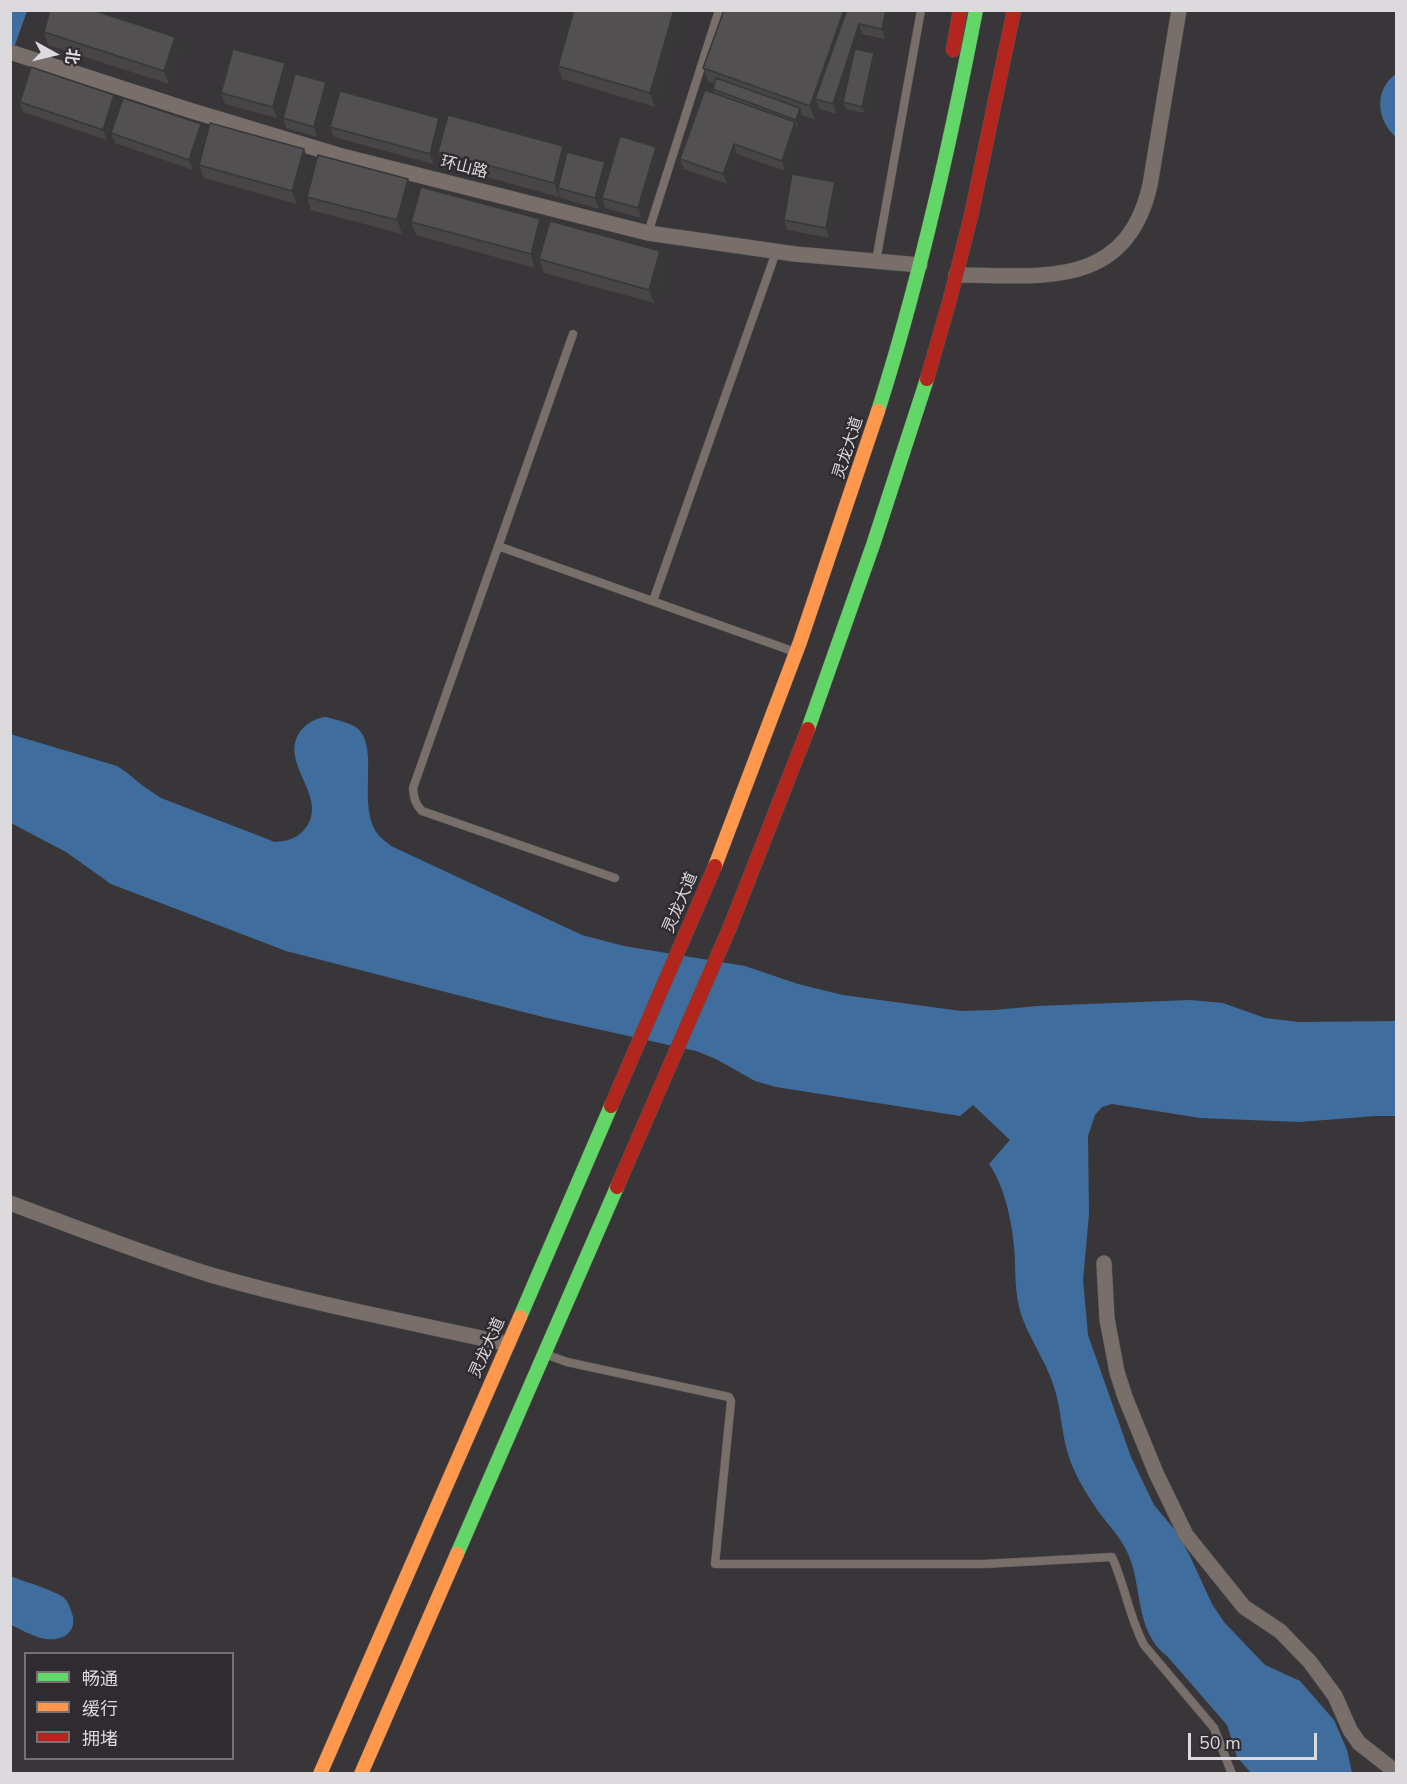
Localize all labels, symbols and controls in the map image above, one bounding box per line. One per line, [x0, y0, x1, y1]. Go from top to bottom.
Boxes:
north arrow [24, 24, 84, 84]
text: 北 [60, 47, 84, 66]
street label: 环山路 [438, 153, 490, 183]
street label: 灵龙大道 [830, 415, 868, 481]
street label: 灵龙大道 [660, 870, 702, 936]
street label: 灵龙大道 [466, 1315, 510, 1381]
legend [24, 1652, 234, 1760]
text: 畅通 [82, 1667, 118, 1691]
text: 缓行 [82, 1697, 118, 1721]
scale bar [1191, 1721, 1320, 1759]
text: 拥堵 [82, 1727, 118, 1751]
text: 50 m [1199, 1731, 1241, 1755]

